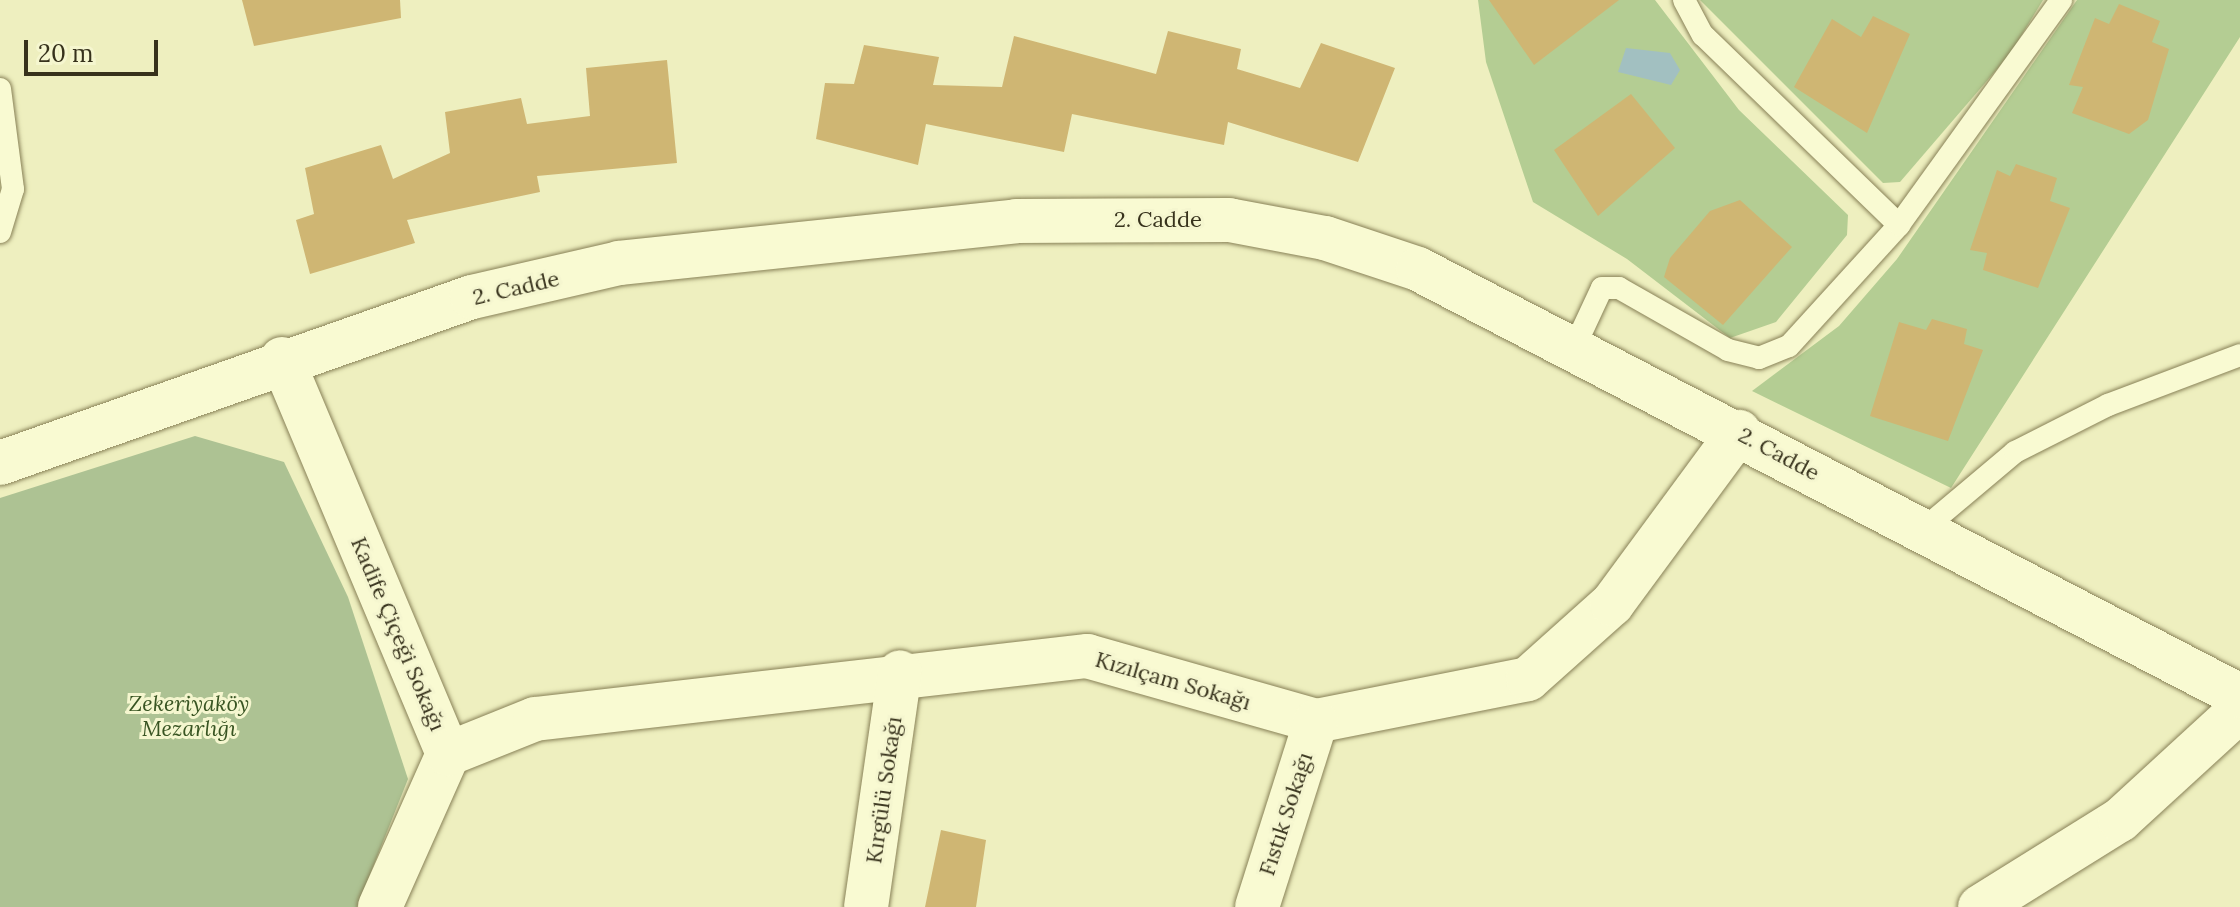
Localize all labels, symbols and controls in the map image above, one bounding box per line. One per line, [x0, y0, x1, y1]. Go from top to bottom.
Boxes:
scale bar [28, 24, 162, 74]
text: 20 m [38, 38, 94, 69]
street label: 2. Cadde [1114, 207, 1202, 233]
street label: 2. Cadde [470, 265, 562, 311]
street label: 2. Cadde [1734, 422, 1824, 486]
street label: Kadife Çiçeği Sokağı [345, 533, 451, 735]
street label: Kızılçam Sokağı [1092, 646, 1254, 716]
park label: Zekeriyaköy Mezarlığı [129, 690, 249, 742]
street label: Kırgülü Sokağı [861, 715, 907, 865]
street label: Fıstık Sokağı [1254, 749, 1318, 879]

